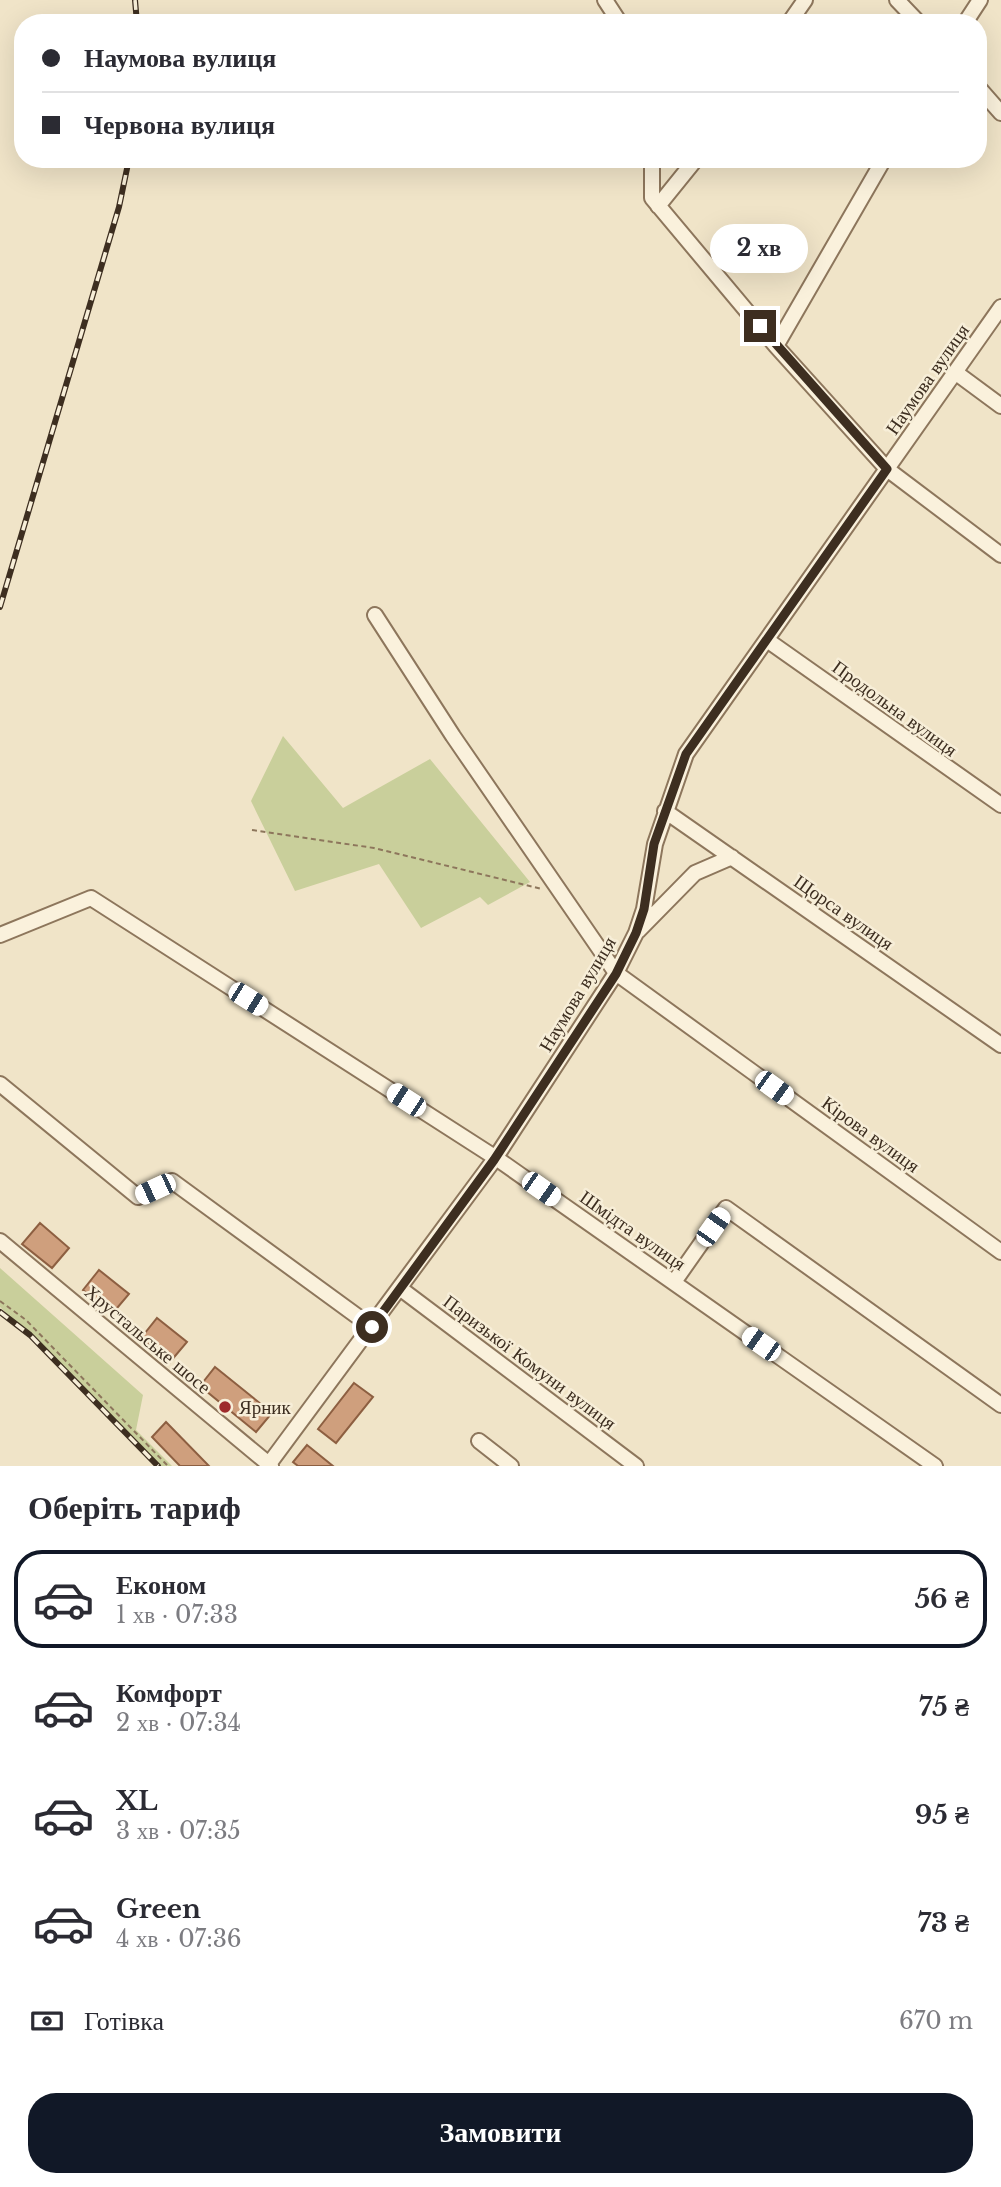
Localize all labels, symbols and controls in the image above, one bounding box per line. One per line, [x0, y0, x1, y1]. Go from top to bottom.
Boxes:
text: Наумова вулиця [84, 42, 276, 74]
text: Червона вулиця [84, 109, 275, 141]
callout: 2 хв [711, 224, 809, 274]
text: 2 хв [736, 234, 782, 262]
route end [744, 310, 776, 342]
street label: Наумова вулиця [881, 319, 974, 439]
street label: Продольна вулиця [828, 655, 962, 762]
street label: Щорса вулиця [789, 870, 898, 955]
street label: Наумова вулиця [534, 932, 621, 1056]
car [225, 979, 272, 1019]
car [751, 1067, 798, 1109]
car [383, 1080, 430, 1120]
street label: Кірова вулиця [817, 1091, 924, 1178]
car [518, 1168, 565, 1210]
car [132, 1171, 179, 1207]
street label: Шмідта вулиця [575, 1185, 690, 1276]
car [693, 1204, 734, 1250]
street label: Хрустальське шосе [80, 1280, 215, 1399]
street label: Паризької Комуни вулиця [439, 1290, 621, 1435]
route start [356, 1311, 388, 1343]
car [738, 1323, 785, 1365]
place label: Ярник [239, 1396, 292, 1419]
marker: Ярник [217, 1399, 233, 1415]
text: Оберіть тариф [28, 1488, 241, 1528]
icon: car [32, 1568, 95, 1631]
text: Економ [116, 1569, 206, 1601]
text: 56 ₴ [915, 1583, 969, 1615]
text: 1 хв · 07:33 [116, 1601, 238, 1629]
icon: car [32, 1676, 95, 1739]
text: Комфорт [116, 1677, 222, 1709]
text: 75 ₴ [919, 1691, 969, 1723]
text: 2 хв · 07:34 [116, 1709, 241, 1737]
icon: car [32, 1784, 95, 1847]
text: XL [116, 1785, 158, 1817]
text: 95 ₴ [915, 1799, 969, 1831]
text: 3 хв · 07:35 [116, 1817, 241, 1845]
icon: car [32, 1892, 95, 1955]
text: Green [116, 1893, 201, 1925]
text: 73 ₴ [918, 1907, 969, 1939]
text: 4 хв · 07:36 [116, 1925, 242, 1953]
icon: cash [28, 2002, 66, 2040]
text: Готівка [84, 2005, 164, 2037]
text: 670 m [899, 2007, 973, 2035]
button: Замовити [28, 2093, 973, 2173]

